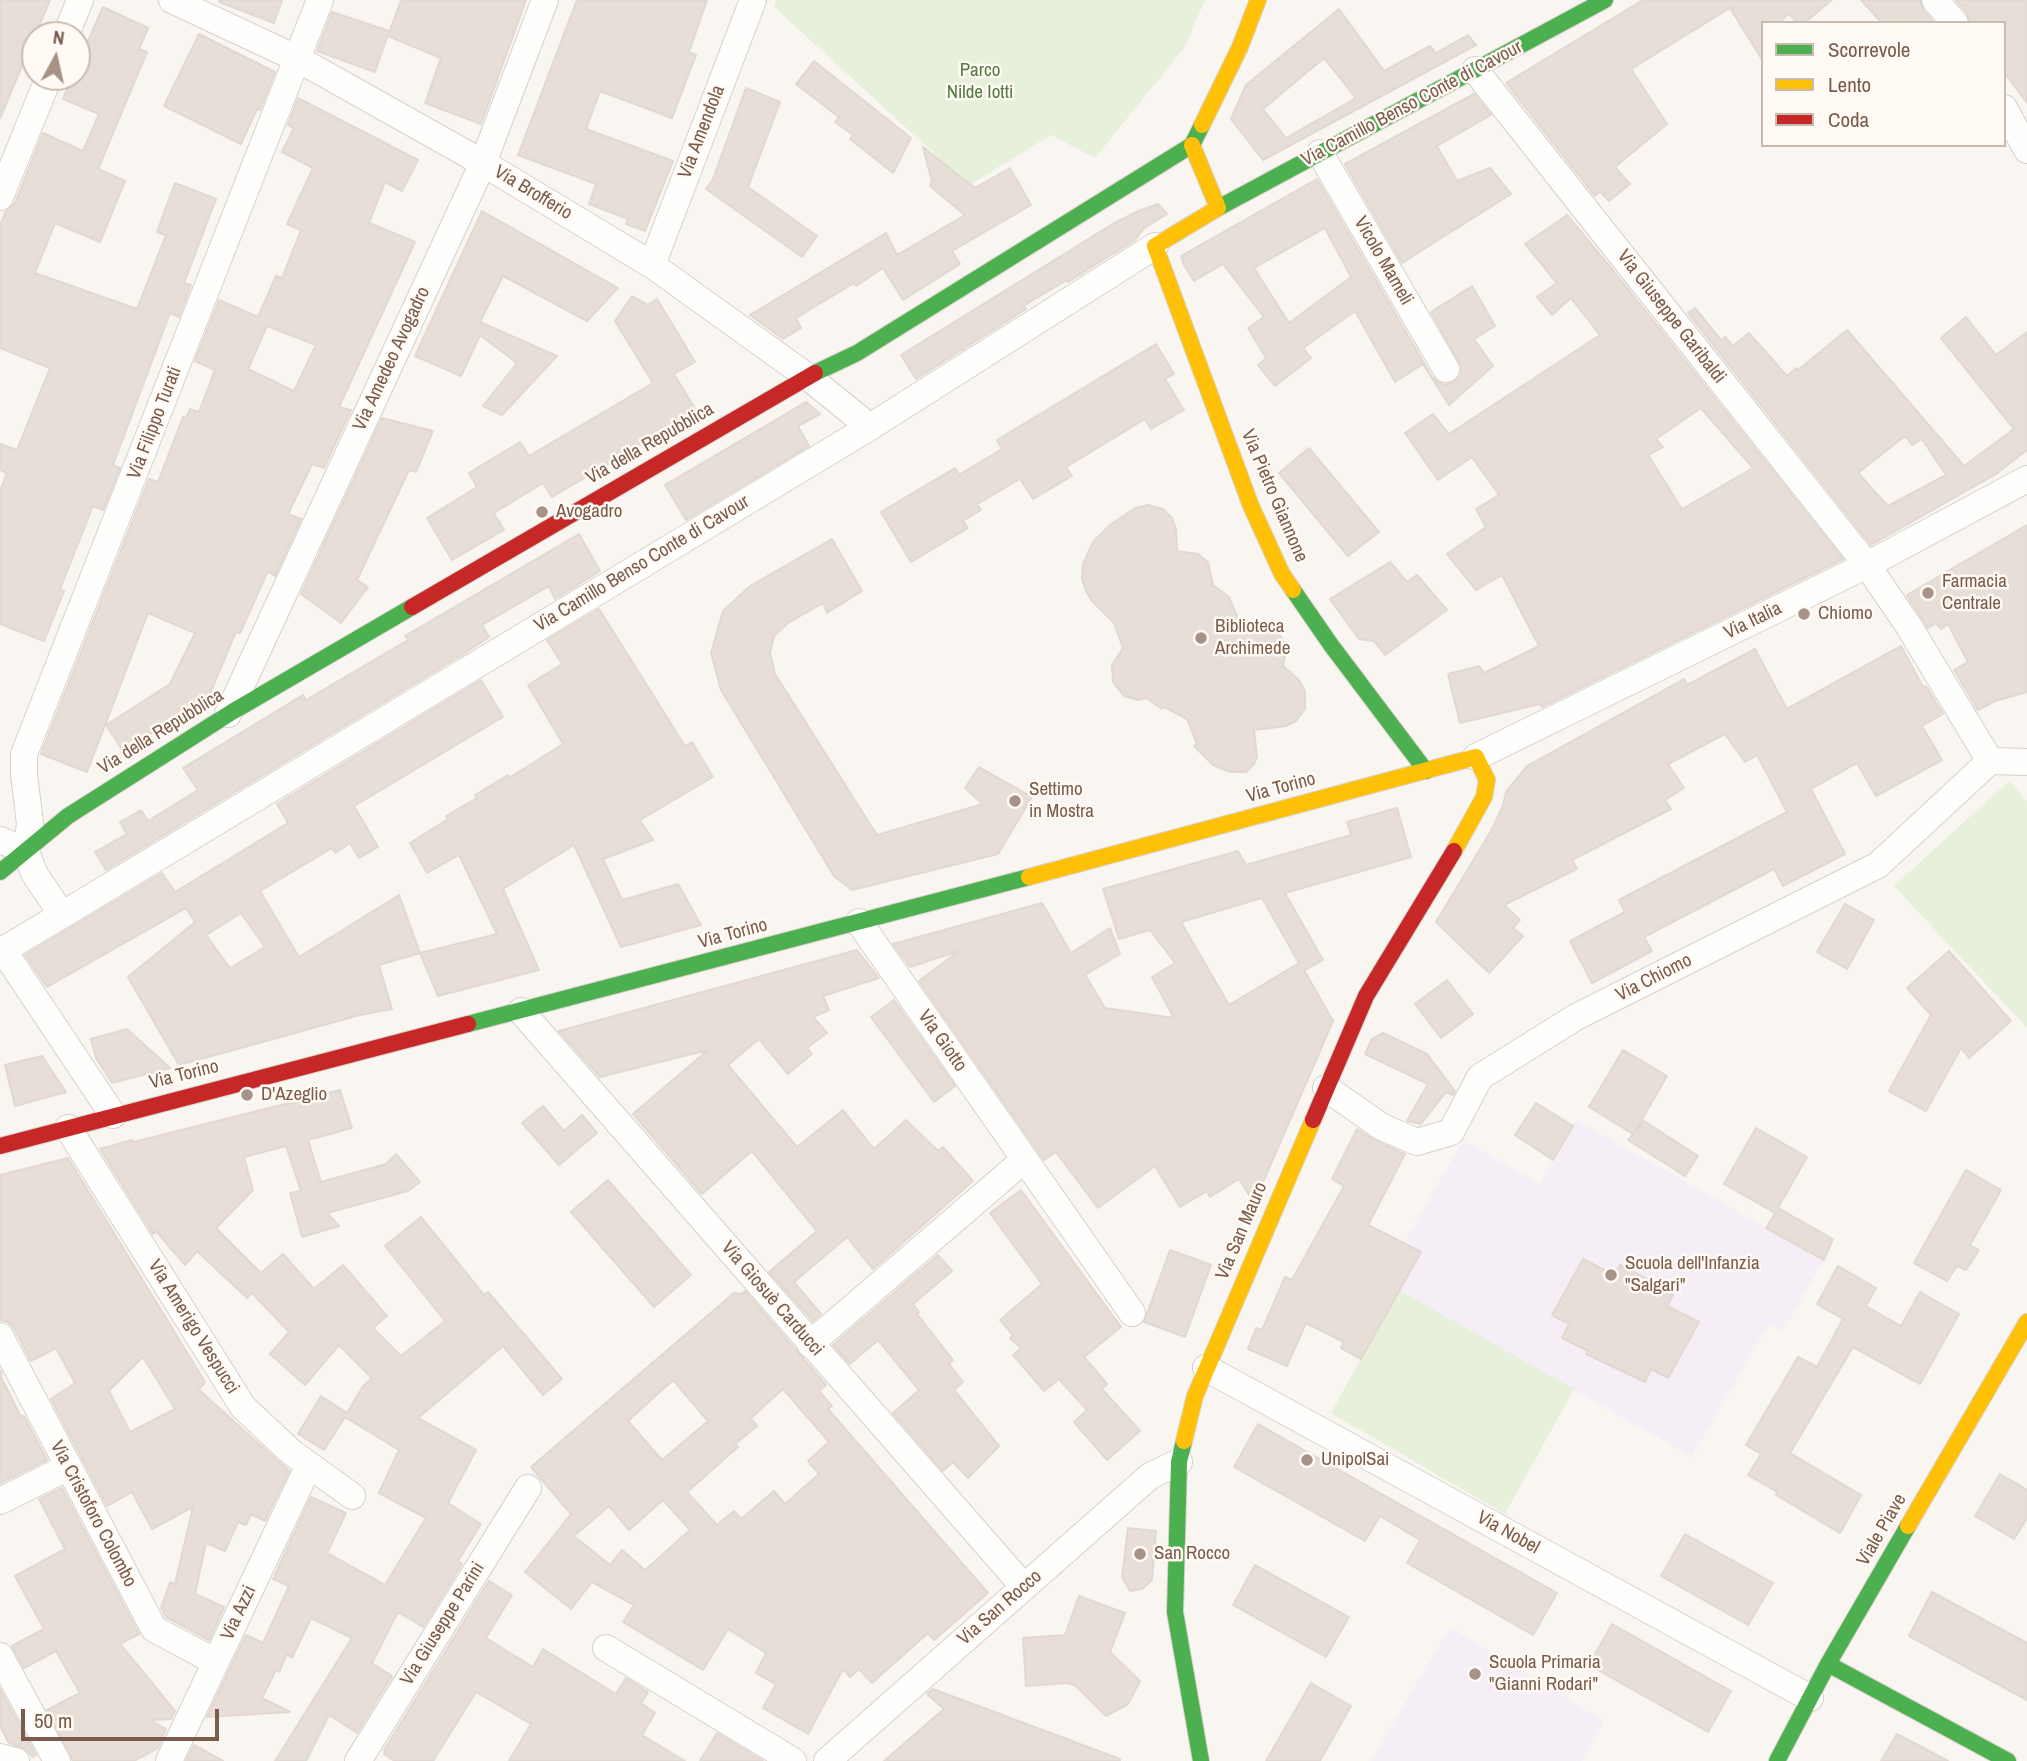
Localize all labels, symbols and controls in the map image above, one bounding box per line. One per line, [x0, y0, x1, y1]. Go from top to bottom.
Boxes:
north arrow [21, 21, 91, 91]
legend [1761, 21, 2006, 147]
text: N [51, 24, 66, 51]
text: Scorrevole [1828, 35, 1910, 64]
street label: Via Camillo Benso Conte di Cavour [1298, 36, 1526, 172]
park label: Parco Nilde Iotti [947, 60, 1013, 104]
text: Lento [1828, 70, 1871, 99]
street label: Via Amendola [674, 82, 730, 182]
text: Coda [1828, 105, 1869, 134]
street label: Via Brofferio [490, 161, 576, 225]
street label: Vicolo Mameli [1349, 213, 1417, 309]
street label: Via Giuseppe Garibaldi [1612, 246, 1730, 388]
street label: Via Amedeo Avogadro [349, 283, 435, 435]
street label: Via Filippo Turati [123, 363, 187, 483]
street label: Via della Repubblica [582, 398, 718, 490]
street label: Via Pietro Giannone [1236, 426, 1312, 566]
street label: Via Camillo Benso Conte di Cavour [530, 491, 754, 637]
place label: Avogadro [556, 501, 622, 523]
marker: Avogadro [534, 504, 550, 520]
place label: Farmacia Centrale [1942, 571, 2007, 615]
marker: Farmacia Centrale [1920, 585, 1936, 601]
street label: Via Italia [1720, 597, 1786, 645]
place label: Chiomo [1818, 603, 1873, 625]
marker: Chiomo [1796, 606, 1812, 622]
place label: Biblioteca Archimede [1215, 616, 1290, 660]
marker: Biblioteca Archimede [1193, 630, 1209, 646]
street label: Via della Repubblica [94, 684, 228, 780]
street label: Via Torino [1244, 768, 1318, 808]
place label: Settimo in Mostra [1029, 779, 1094, 823]
marker: Settimo in Mostra [1007, 793, 1023, 809]
street label: Via Torino [696, 914, 770, 954]
street label: Via Chiomo [1612, 949, 1696, 1007]
street label: Via Giotto [913, 1006, 971, 1076]
street label: Via Torino [147, 1055, 221, 1095]
place label: D'Azeglio [261, 1084, 327, 1106]
marker: D'Azeglio [239, 1087, 255, 1103]
street label: Via San Mauro [1211, 1179, 1273, 1283]
street label: Via Giosuè Carducci [716, 1237, 828, 1361]
place label: Scuola dell'Infanzia "Salgari" [1625, 1253, 1760, 1297]
street label: Via Amerigo Vespucci [143, 1256, 243, 1398]
marker: Scuola dell'Infanzia "Salgari" [1603, 1267, 1619, 1283]
street label: Via Cristoforo Colombo [45, 1437, 141, 1591]
place label: UnipolSai [1321, 1449, 1389, 1471]
marker: UnipolSai [1299, 1452, 1315, 1468]
street label: Viale Piave [1852, 1490, 1912, 1570]
street label: Via Nobel [1473, 1507, 1543, 1559]
place label: San Rocco [1154, 1543, 1230, 1565]
marker: San Rocco [1132, 1546, 1148, 1562]
street label: Via Giuseppe Parini [396, 1558, 490, 1690]
street label: Via San Rocco [953, 1565, 1047, 1651]
street label: Via Azzi [216, 1582, 262, 1644]
place label: Scuola Primaria "Gianni Rodari" [1489, 1652, 1601, 1696]
marker: Scuola Primaria "Gianni Rodari" [1467, 1666, 1483, 1682]
scale bar [24, 1694, 222, 1738]
text: 50 m [34, 1706, 72, 1735]

